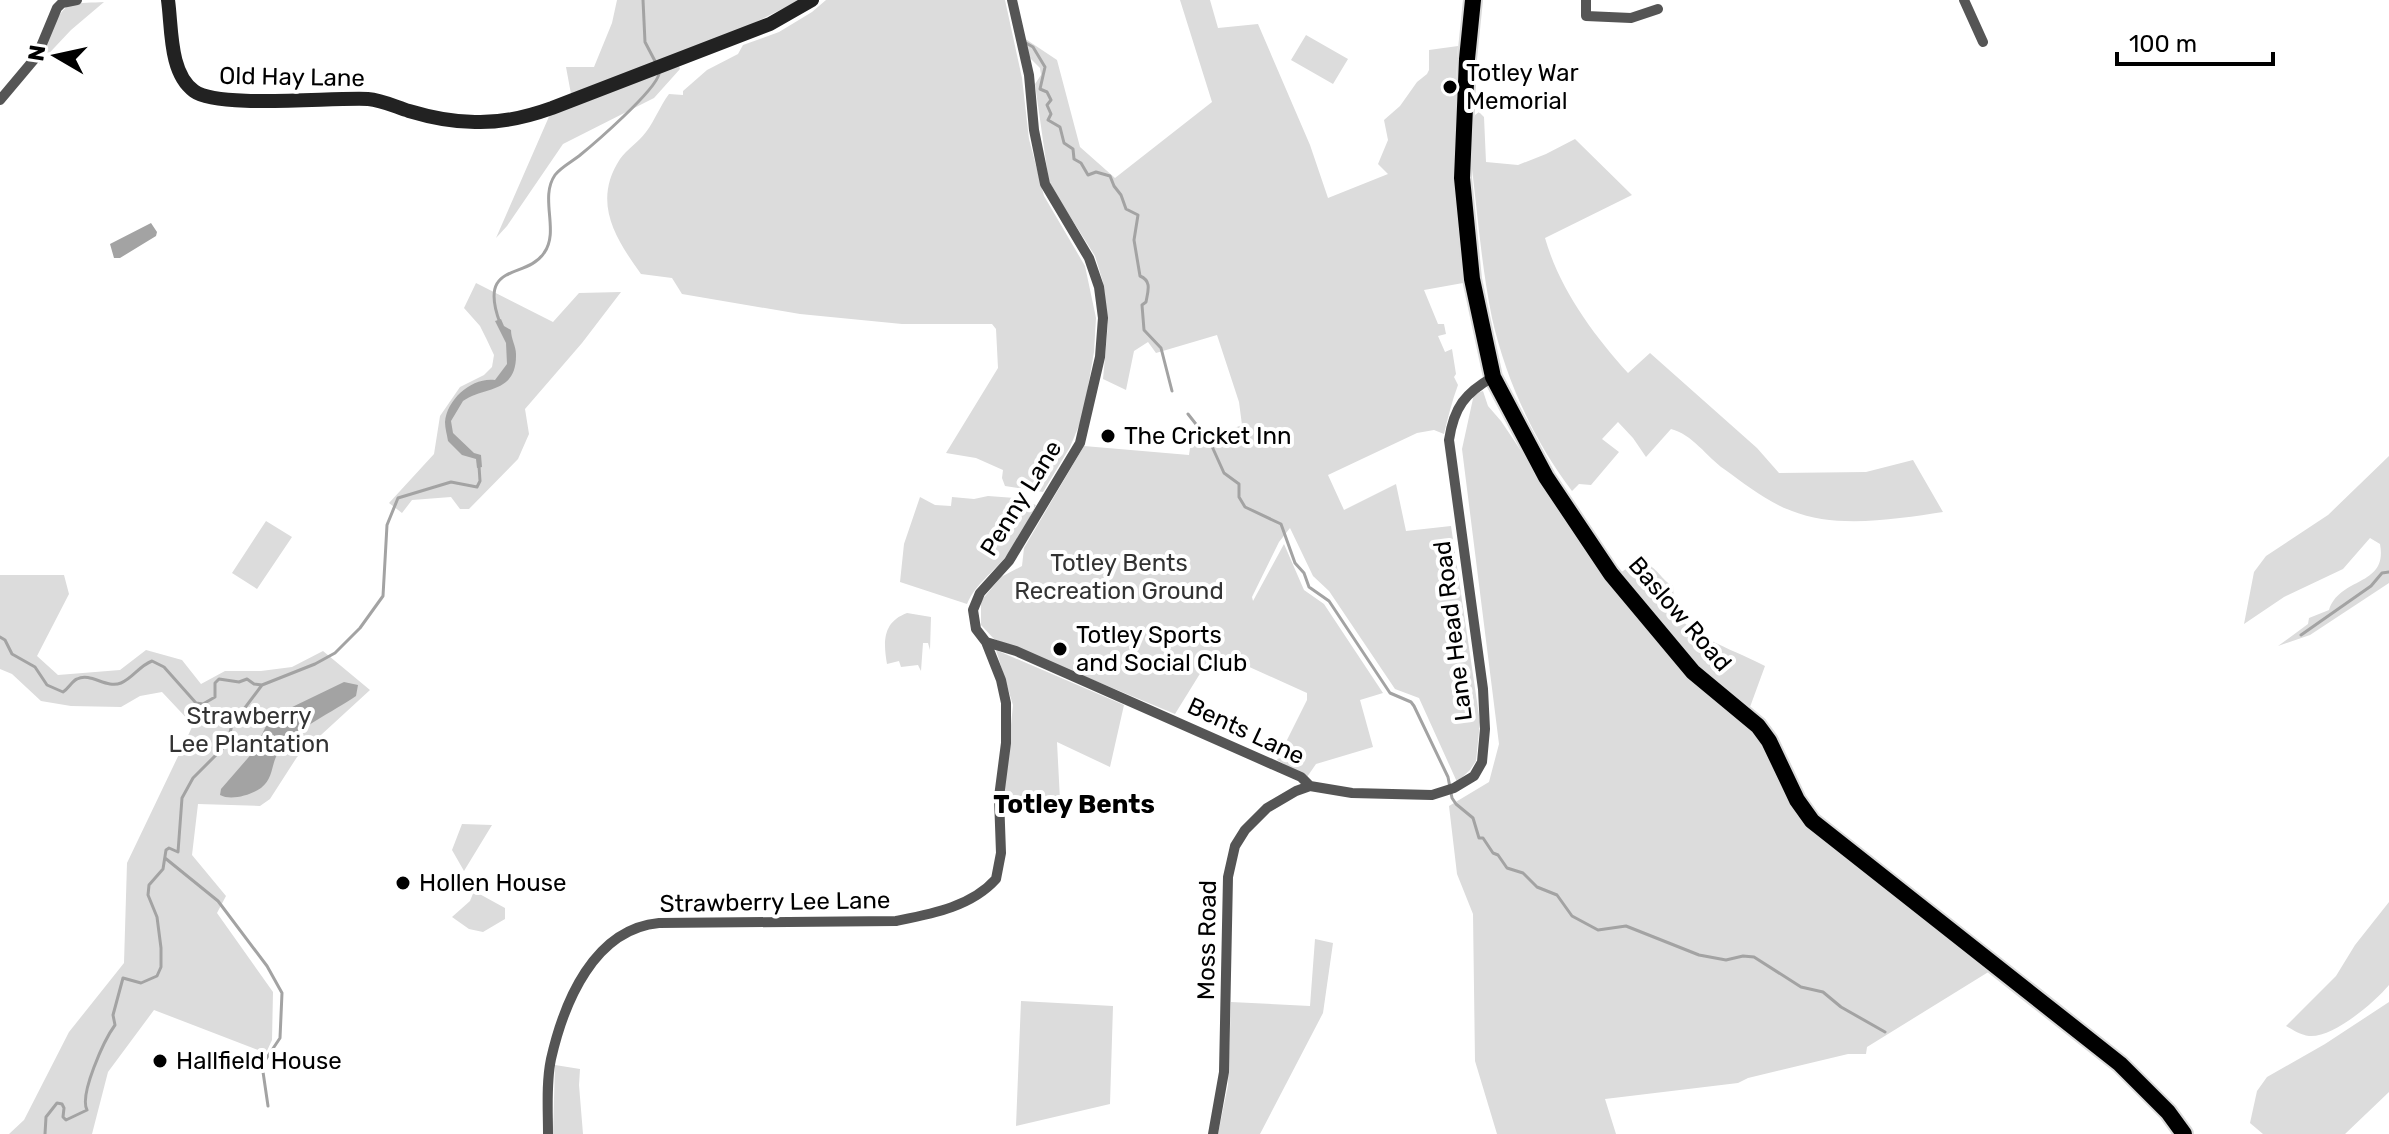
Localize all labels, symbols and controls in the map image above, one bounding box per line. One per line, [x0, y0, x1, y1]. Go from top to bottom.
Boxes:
north arrow [16, 16, 96, 96]
scale bar [2117, 16, 2273, 66]
text: 100 m [2129, 30, 2197, 58]
text: N [22, 43, 51, 63]
place label: Totley War Memorial [1466, 59, 1579, 115]
street label: Old Hay Lane [219, 62, 365, 92]
marker: Totley War Memorial [1441, 78, 1459, 96]
place label: The Cricket Inn [1124, 422, 1292, 450]
marker: The Cricket Inn [1099, 427, 1117, 445]
street label: Penny Lane [975, 435, 1067, 561]
street label: Lane Head Road [1428, 539, 1478, 723]
park label: Totley Bents Recreation Ground [1014, 549, 1224, 605]
street label: Baslow Road [1623, 551, 1737, 677]
place label: Totley Sports and Social Club [1076, 621, 1247, 677]
marker: Totley Sports and Social Club [1051, 640, 1069, 658]
street label: Bents Lane [1183, 692, 1309, 770]
park label: Strawberry Lee Plantation [169, 702, 329, 758]
district label: Totley Bents [993, 789, 1155, 820]
place label: Hollen House [419, 869, 566, 897]
marker: Hollen House [394, 874, 412, 892]
street label: Moss Road [1192, 880, 1222, 1000]
street label: Strawberry Lee Lane [659, 886, 891, 918]
place label: Hallfield House [176, 1047, 342, 1075]
marker: Hallfield House [151, 1052, 169, 1070]

